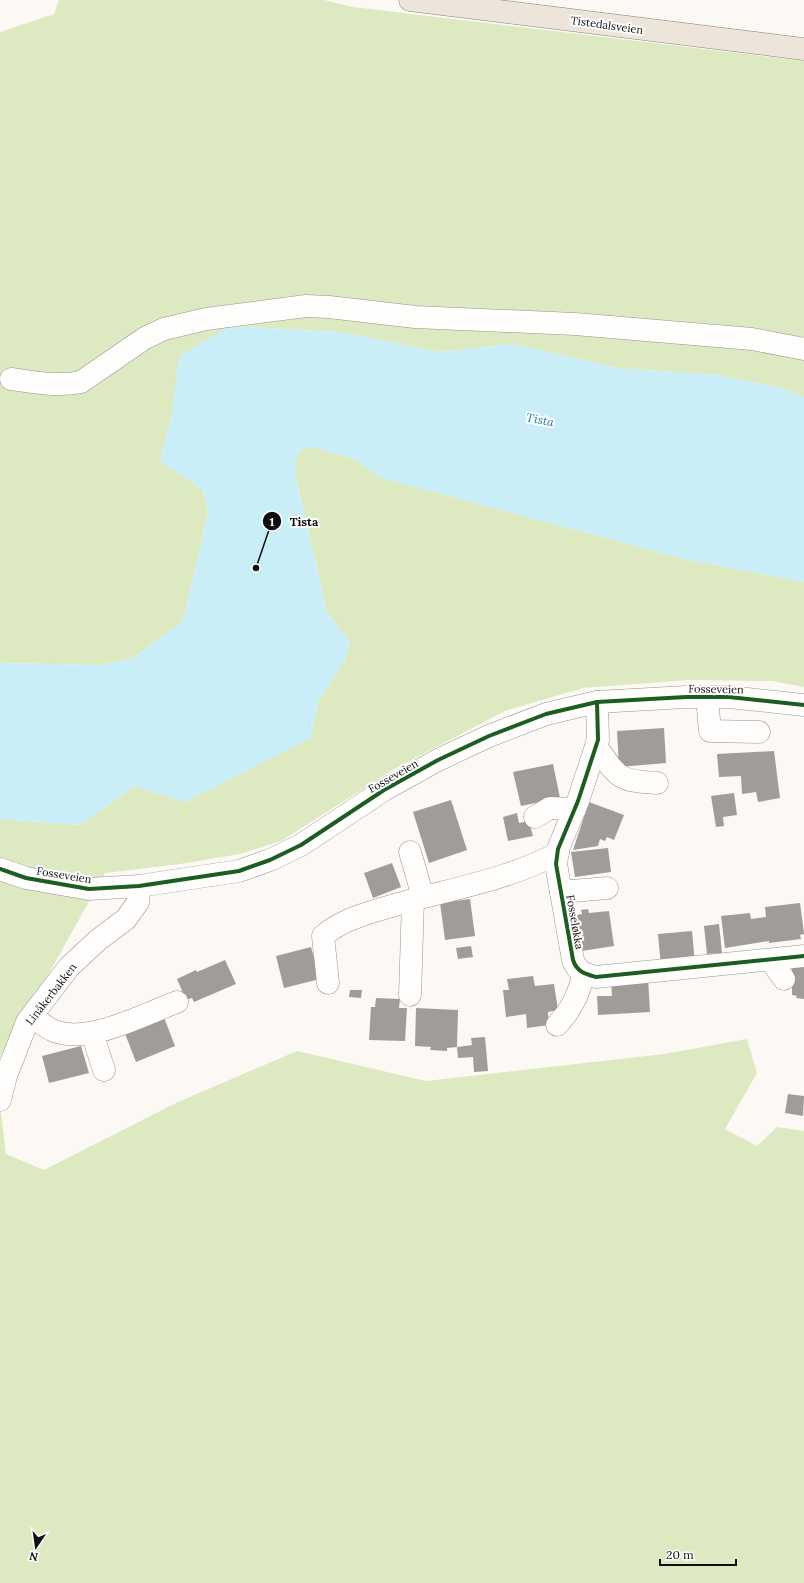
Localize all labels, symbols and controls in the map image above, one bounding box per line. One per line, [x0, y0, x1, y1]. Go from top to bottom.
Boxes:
street label: Tistedalsveien [570, 13, 644, 37]
water label: Tista [525, 409, 556, 430]
callout: Tista [262, 509, 326, 533]
text: 1 [270, 514, 275, 529]
text: Tista [290, 514, 319, 529]
street label: Fosseveien [688, 682, 744, 696]
street label: Fosseveien [365, 756, 421, 796]
street label: Fosseveien [35, 864, 93, 886]
street label: Fosseløkka [563, 894, 587, 951]
street label: Linåkerbakken [22, 960, 80, 1028]
north arrow [16, 1527, 56, 1567]
scale bar [660, 1541, 736, 1567]
text: 20 m [666, 1547, 694, 1562]
text: N [28, 1549, 39, 1565]

